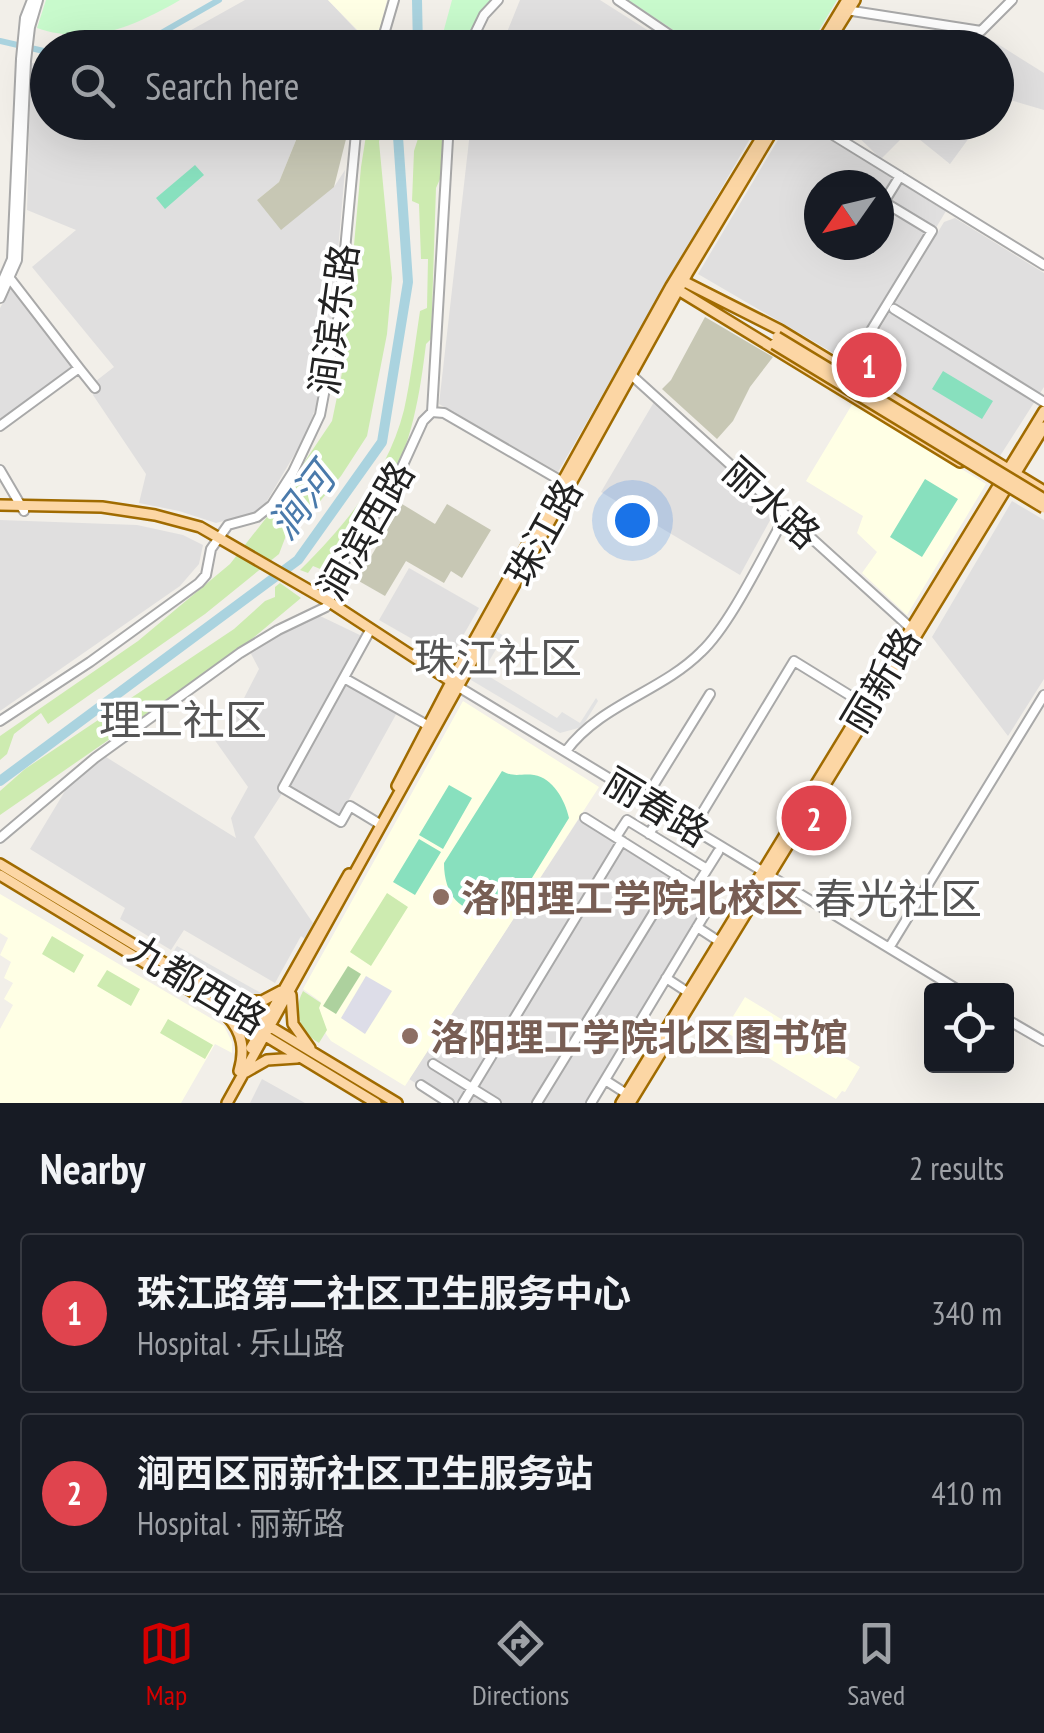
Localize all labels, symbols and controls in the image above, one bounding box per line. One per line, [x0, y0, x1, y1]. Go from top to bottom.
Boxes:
search box [30, 30, 1014, 140]
icon: search [65, 58, 120, 113]
text: Search here [145, 61, 299, 110]
north arrow [804, 170, 894, 260]
street label: 涧滨东路 [298, 240, 368, 398]
pin: 1 [836, 328, 902, 402]
street label: 丽水路 [713, 446, 831, 558]
water label: 涧河 [256, 448, 350, 549]
street label: 涧滨西路 [306, 452, 424, 608]
street label: 珠江路 [494, 470, 592, 594]
your location [607, 495, 658, 546]
street label: 丽新路 [830, 619, 930, 741]
district label: 珠江社区 [414, 630, 582, 685]
district label: 理工社区 [99, 692, 267, 747]
street label: 丽春路 [596, 756, 718, 856]
pin: 2 [782, 780, 846, 856]
district label: 春光社区 [814, 871, 982, 926]
place label: 洛阳理工学院北校区 [461, 873, 803, 922]
marker: 洛阳理工学院北校区 [430, 886, 452, 908]
street label: 九都西路 [120, 924, 276, 1044]
map controls [924, 983, 1014, 1073]
button: locate [924, 983, 1014, 1073]
place label: 洛阳理工学院北区图书馆 [430, 1012, 848, 1061]
marker: 洛阳理工学院北区图书馆 [399, 1025, 421, 1047]
text: Nearby [40, 1141, 145, 1196]
text: 2 results [909, 1147, 1004, 1189]
text: 珠江路第二社区卫生服务中心 [137, 1268, 631, 1317]
text: 1 [67, 1292, 82, 1334]
text: 340 m [931, 1292, 1002, 1334]
text: Hospital · 乐山路 [137, 1322, 345, 1364]
text: 涧西区丽新社区卫生服务站 [137, 1448, 593, 1497]
text: 2 [67, 1472, 82, 1514]
text: 410 m [931, 1472, 1002, 1514]
text: Hospital · 丽新路 [137, 1502, 345, 1544]
tab: Map [139, 1616, 194, 1713]
tab: Directions [472, 1616, 569, 1713]
tab: Saved [847, 1616, 905, 1713]

